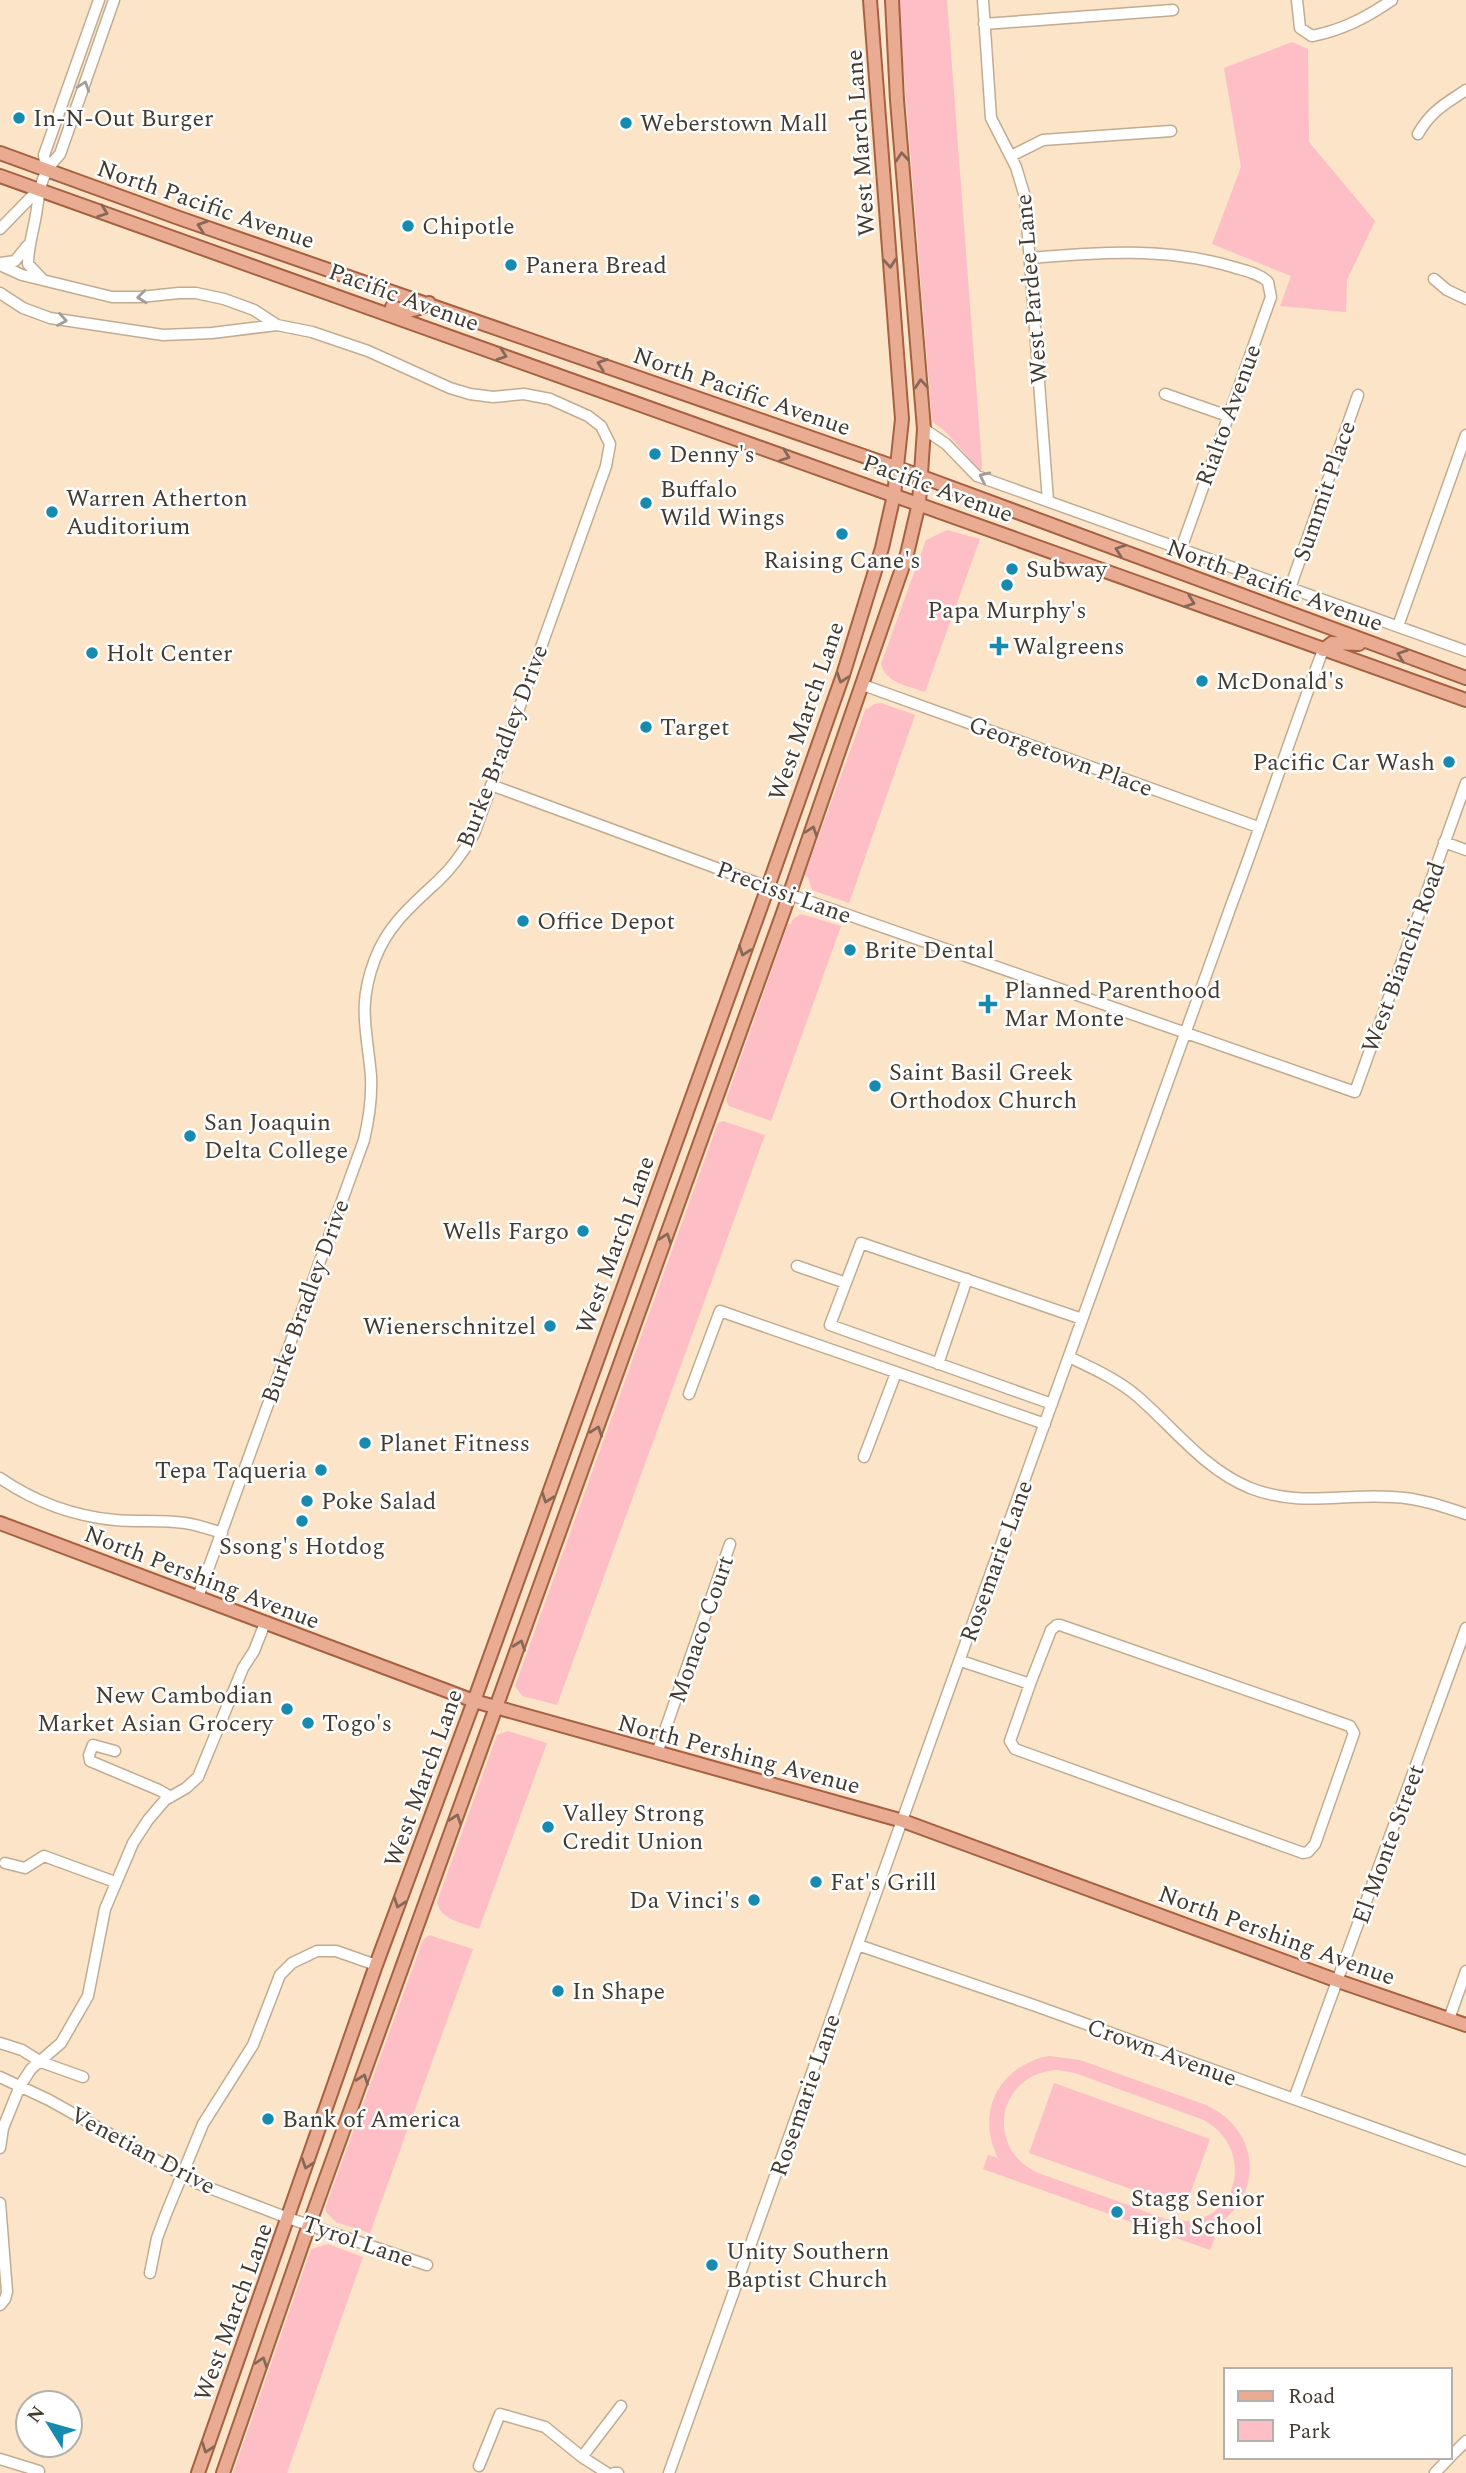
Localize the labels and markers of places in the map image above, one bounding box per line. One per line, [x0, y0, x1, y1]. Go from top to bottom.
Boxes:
place label: In-N-Out Burger [33, 101, 214, 137]
place label: Weberstown Mall [640, 106, 828, 142]
marker: In-N-Out Burger [11, 110, 27, 126]
marker: Weberstown Mall [618, 115, 634, 131]
place label: Chipotle [422, 209, 515, 245]
marker: Chipotle [400, 218, 416, 234]
place label: Panera Bread [525, 248, 667, 284]
marker: Panera Bread [503, 257, 519, 273]
place label: Denny's [669, 437, 755, 473]
marker: Denny's [647, 446, 663, 462]
place label: Buffalo Wild Wings [660, 472, 785, 536]
place label: Warren Atherton Auditorium [66, 481, 248, 545]
marker: Buffalo Wild Wings [638, 495, 654, 511]
marker: Warren Atherton Auditorium [44, 504, 60, 520]
marker: Raising Cane's [834, 526, 850, 542]
place label: Raising Cane's [763, 543, 921, 579]
place label: Subway [1026, 552, 1108, 588]
marker: Subway [1004, 561, 1020, 577]
marker: Papa Murphy's [999, 577, 1015, 593]
place label: Papa Murphy's [927, 593, 1087, 629]
place label: Walgreens [1013, 629, 1125, 665]
place label: Holt Center [106, 636, 233, 672]
marker: Walgreens [991, 638, 1007, 654]
marker: Holt Center [84, 645, 100, 661]
place label: McDonald's [1216, 664, 1344, 700]
marker: McDonald's [1194, 673, 1210, 689]
place label: Target [660, 710, 729, 746]
marker: Target [638, 719, 654, 735]
place label: Pacific Car Wash [1252, 745, 1435, 781]
marker: Pacific Car Wash [1441, 754, 1457, 770]
place label: Office Depot [537, 904, 675, 940]
marker: Office Depot [515, 913, 531, 929]
place label: Brite Dental [864, 933, 994, 969]
marker: Brite Dental [842, 942, 858, 958]
place label: Planned Parenthood Mar Monte [1004, 973, 1221, 1037]
marker: Planned Parenthood Mar Monte [978, 994, 998, 1014]
place label: Saint Basil Greek Orthodox Church [889, 1055, 1077, 1119]
marker: Saint Basil Greek Orthodox Church [867, 1078, 883, 1094]
place label: San Joaquin Delta College [204, 1105, 348, 1169]
marker: San Joaquin Delta College [182, 1128, 198, 1144]
place label: Wells Fargo [442, 1214, 569, 1250]
marker: Wells Fargo [575, 1223, 591, 1239]
place label: Wienerschnitzel [363, 1309, 536, 1345]
marker: Wienerschnitzel [542, 1318, 558, 1334]
place label: Planet Fitness [379, 1426, 530, 1462]
marker: Planet Fitness [357, 1435, 373, 1451]
place label: Tepa Taqueria [155, 1453, 307, 1489]
marker: Tepa Taqueria [313, 1462, 329, 1478]
place label: Poke Salad [321, 1484, 436, 1520]
marker: Poke Salad [299, 1493, 315, 1509]
marker: Ssong's Hotdog [294, 1513, 310, 1529]
place label: Ssong's Hotdog [219, 1529, 385, 1565]
place label: New Cambodian Market Asian Grocery [37, 1678, 274, 1742]
marker: New Cambodian Market Asian Grocery [279, 1701, 295, 1717]
place label: Togo's [322, 1706, 392, 1742]
marker: Togo's [300, 1715, 316, 1731]
place label: Valley Strong Credit Union [562, 1796, 705, 1860]
marker: Valley Strong Credit Union [540, 1819, 556, 1835]
place label: Fat's Grill [830, 1865, 936, 1901]
marker: Fat's Grill [808, 1874, 824, 1890]
place label: Da Vinci's [629, 1883, 740, 1919]
marker: Da Vinci's [746, 1892, 762, 1908]
place label: In Shape [572, 1974, 665, 2010]
marker: In Shape [550, 1983, 566, 1999]
place label: Bank of America [282, 2102, 461, 2138]
marker: Bank of America [260, 2111, 276, 2127]
place label: Stagg Senior High School [1131, 2181, 1265, 2245]
marker: Stagg Senior High School [1109, 2204, 1125, 2220]
place label: Unity Southern Baptist Church [726, 2234, 890, 2298]
marker: Unity Southern Baptist Church [704, 2257, 720, 2273]

